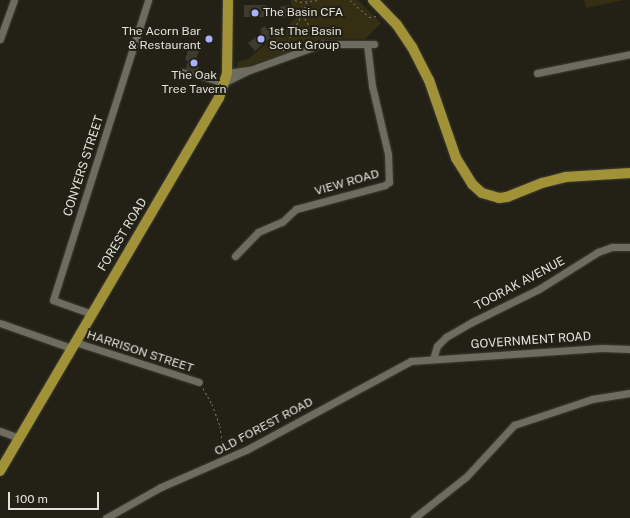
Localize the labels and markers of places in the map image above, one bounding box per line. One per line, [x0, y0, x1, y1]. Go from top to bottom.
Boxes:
place label: The Basin CFA [263, 6, 343, 20]
marker: The Basin CFA [250, 8, 260, 18]
place label: The Acorn Bar & Restaurant [122, 25, 201, 53]
place label: 1st The Basin Scout Group [269, 25, 342, 53]
marker: The Acorn Bar & Restaurant [204, 34, 214, 44]
marker: 1st The Basin Scout Group [256, 34, 266, 44]
marker: The Oak Tree Tavern [189, 58, 199, 68]
place label: The Oak Tree Tavern [161, 69, 227, 97]

